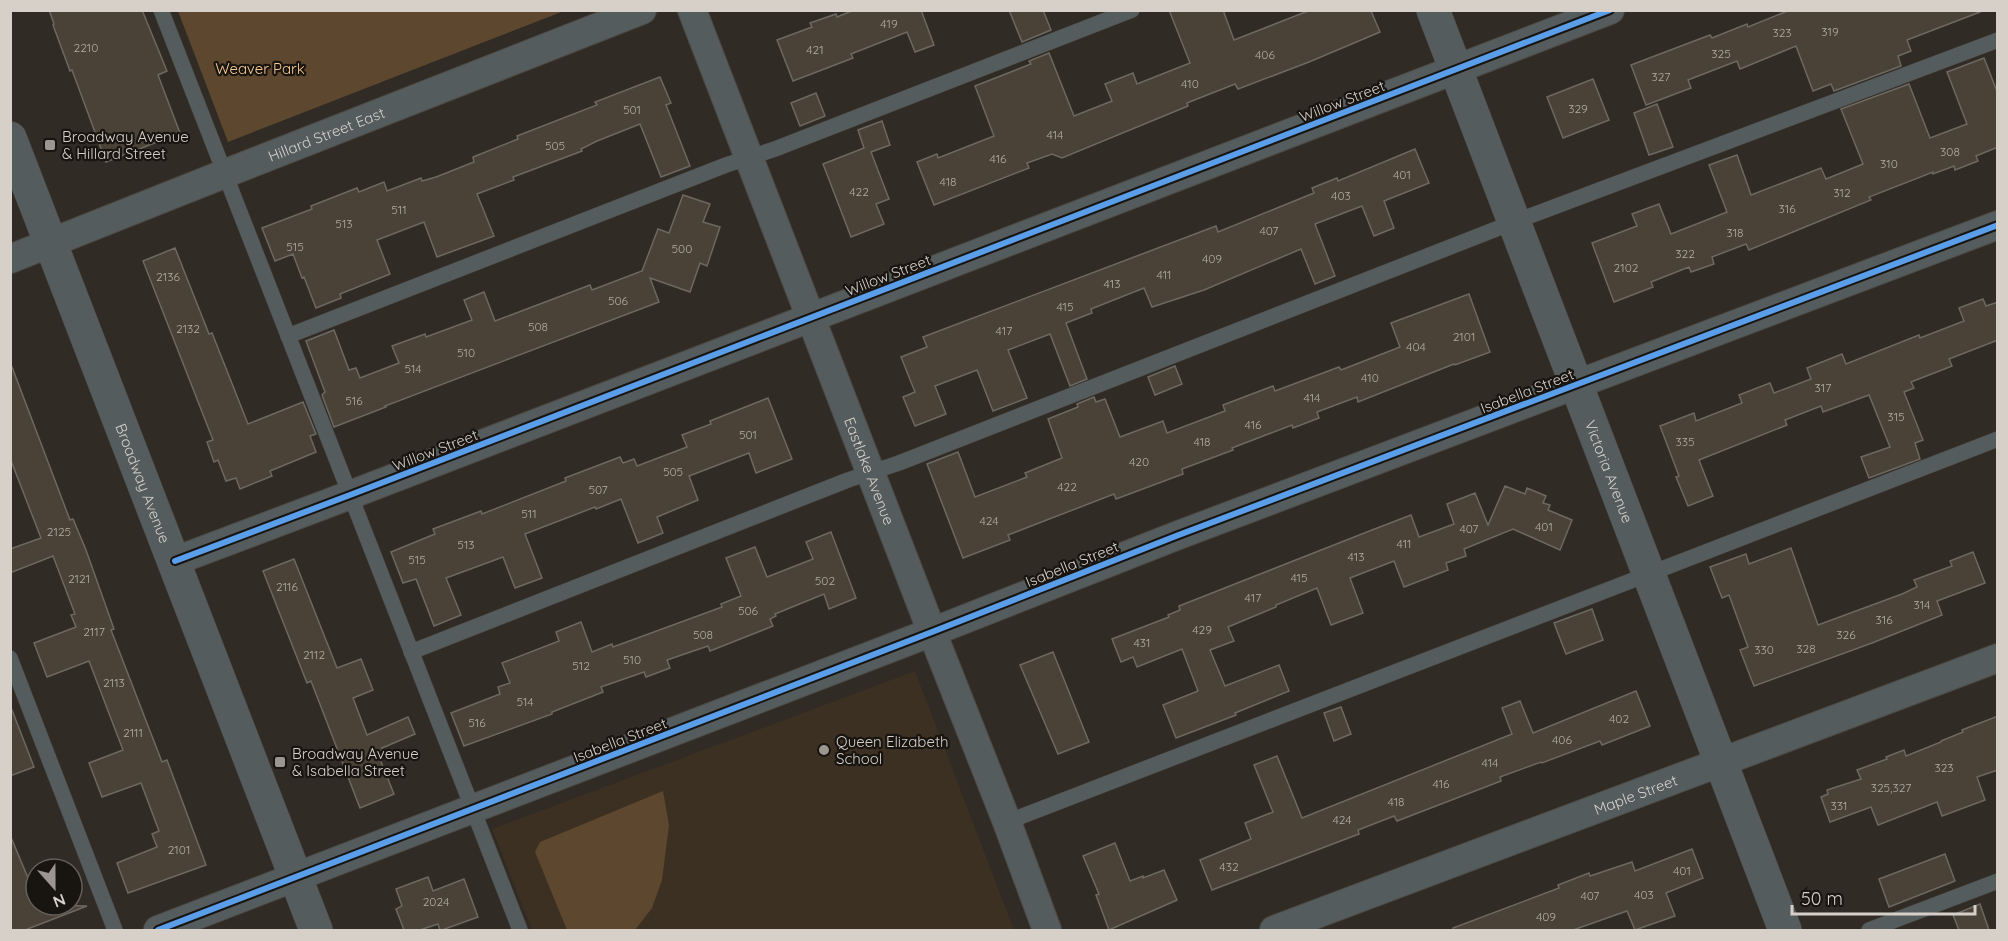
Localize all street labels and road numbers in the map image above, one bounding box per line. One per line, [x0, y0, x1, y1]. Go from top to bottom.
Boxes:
street label: Willow Street [1297, 76, 1387, 126]
street label: Hillard Street East [265, 103, 387, 165]
street label: Willow Street [843, 250, 933, 300]
street label: Isabella Street [1478, 364, 1576, 418]
street label: Eastlake Avenue [840, 414, 899, 527]
street label: Victoria Avenue [1581, 417, 1638, 526]
street label: Broadway Avenue [112, 421, 175, 546]
street label: Willow Street [390, 425, 480, 475]
street label: Isabella Street [1023, 537, 1121, 591]
street label: Isabella Street [571, 713, 669, 767]
street label: Maple Street [1591, 770, 1680, 819]

